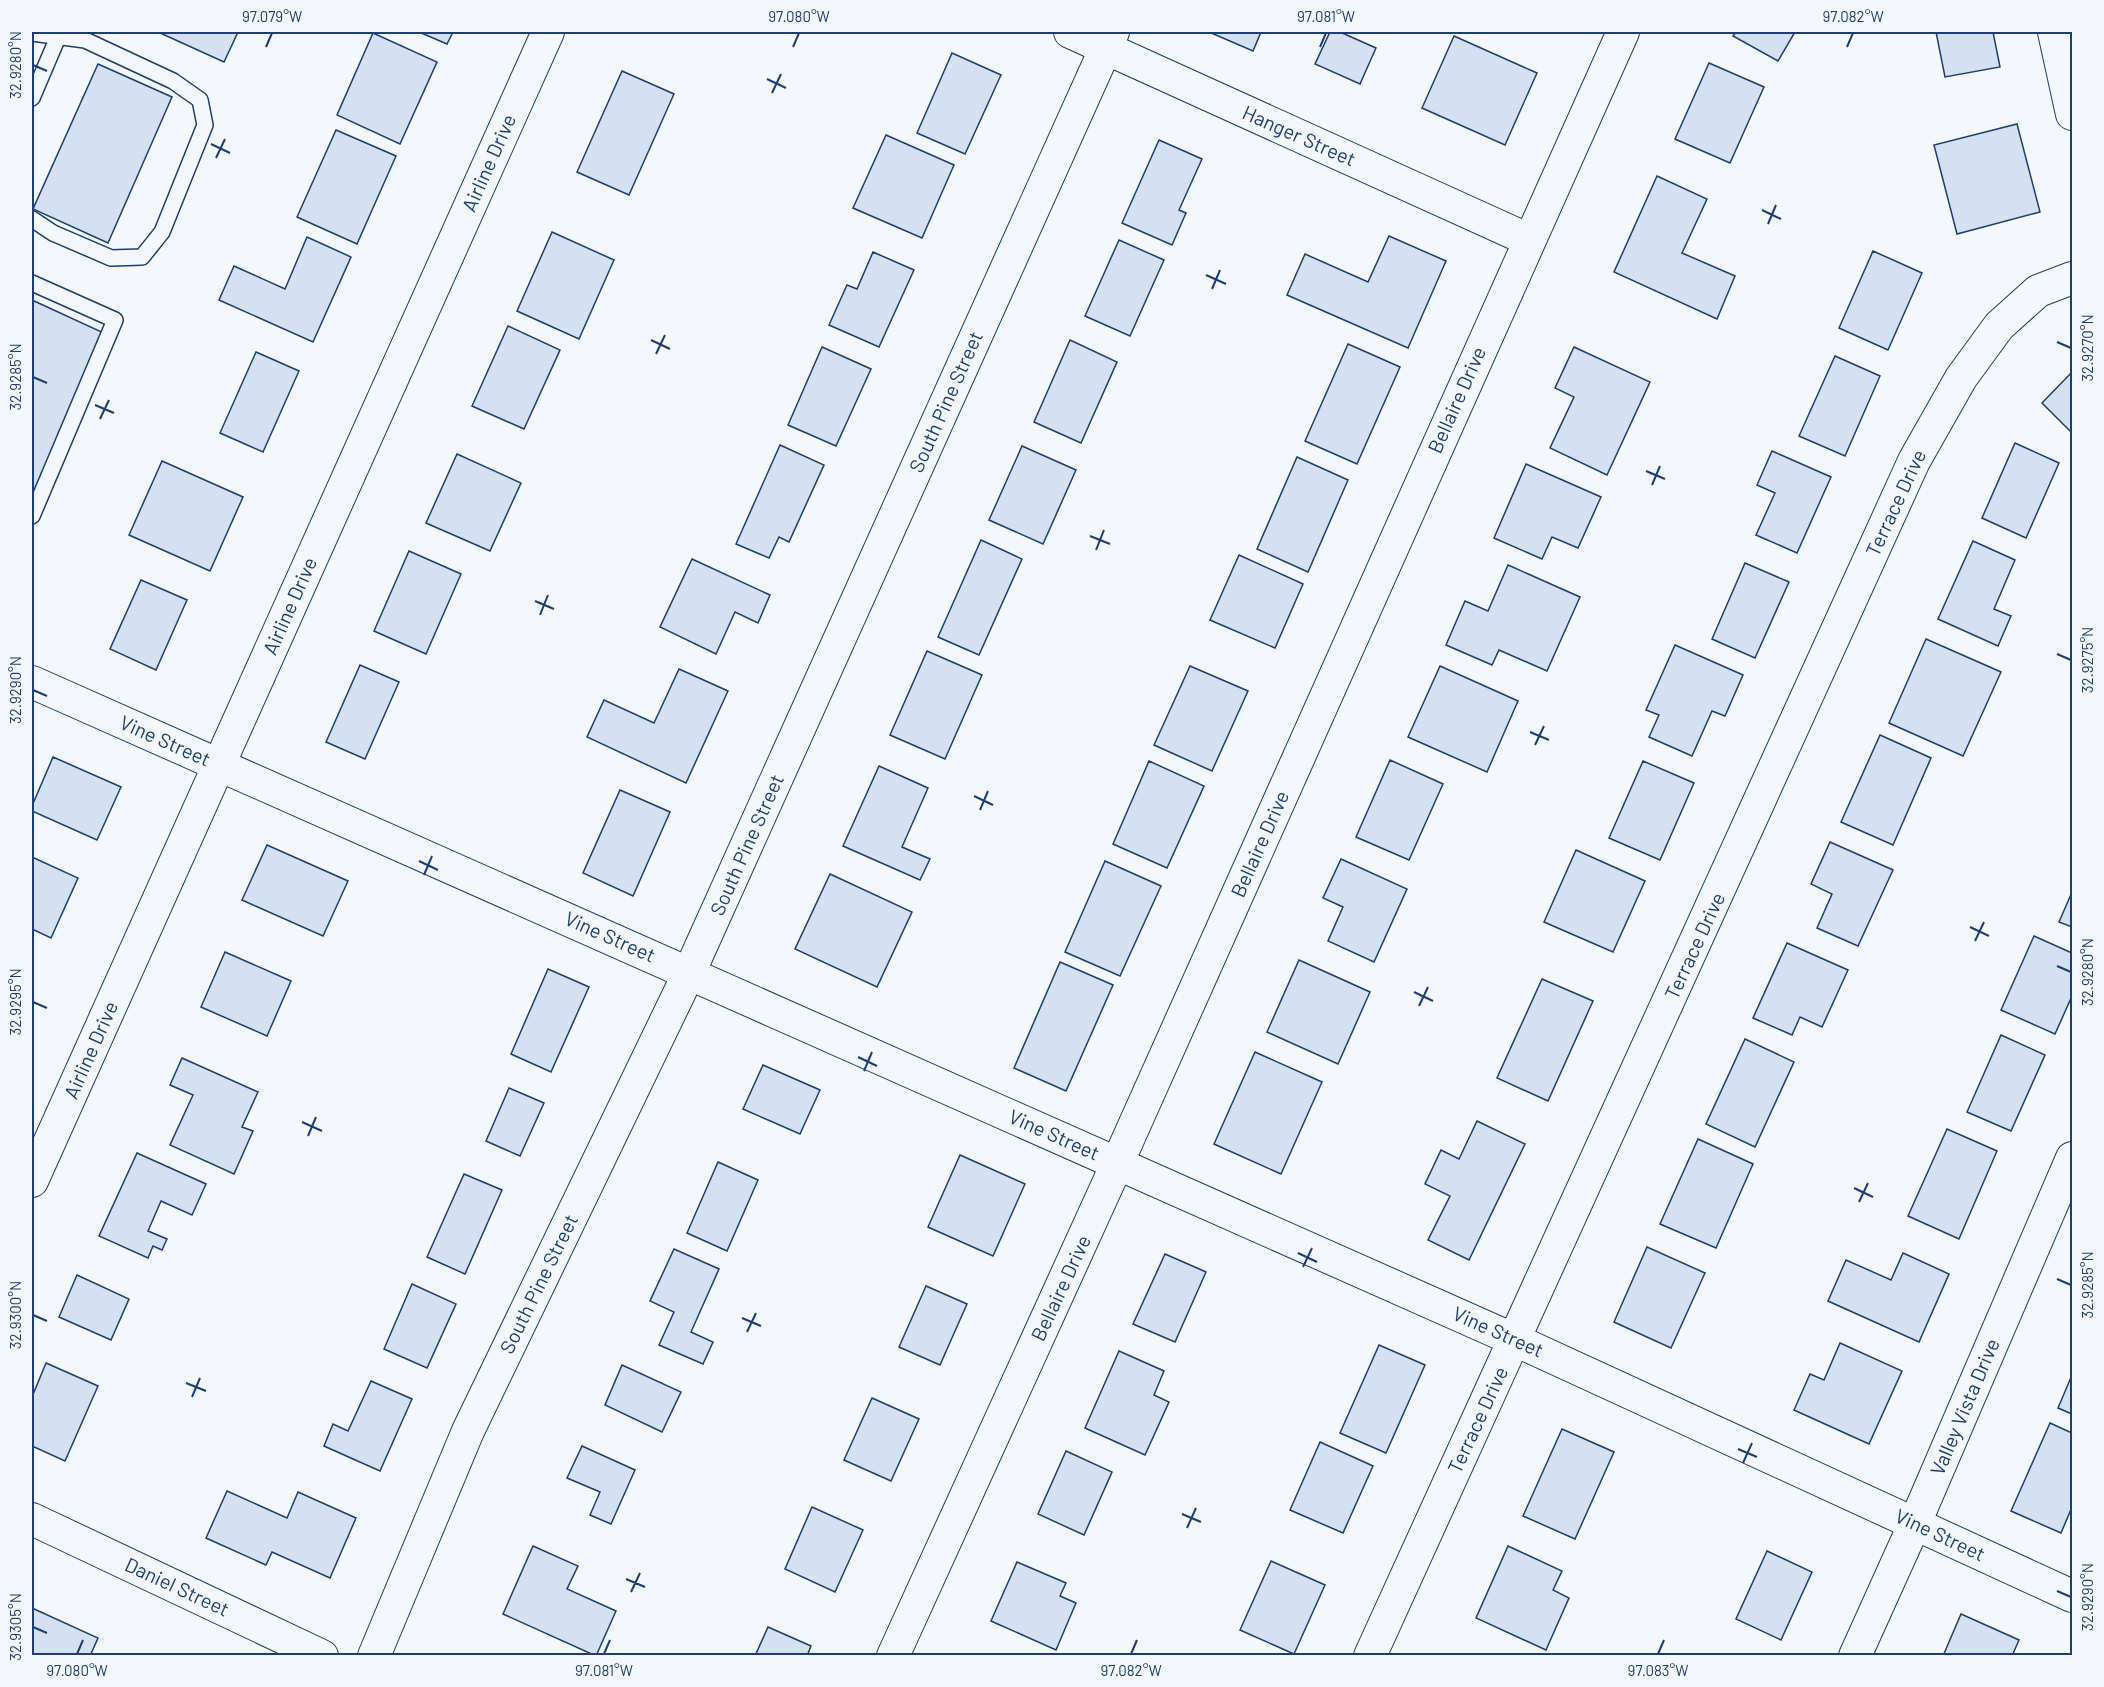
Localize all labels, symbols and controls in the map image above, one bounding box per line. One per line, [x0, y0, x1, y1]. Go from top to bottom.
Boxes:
text: 97.079°W [242, 7, 302, 25]
text: 97.080°W [768, 7, 830, 25]
text: 97.081°W [1297, 7, 1355, 25]
text: 97.082°W [1822, 7, 1884, 25]
text: 32.9280°N [6, 31, 24, 99]
street label: Hanger Street [1239, 99, 1360, 171]
street label: Airline Drive [456, 110, 520, 215]
text: 32.9270°N [2078, 314, 2096, 382]
street label: South Pine Street [903, 327, 987, 476]
text: 32.9285°N [6, 343, 24, 411]
street label: Bellaire Drive [1422, 343, 1490, 457]
street label: Terrace Drive [1860, 445, 1930, 560]
street label: Airline Drive [257, 553, 321, 658]
text: 32.9275°N [2078, 627, 2096, 693]
text: 32.9290°N [6, 656, 24, 724]
street label: Vine Street [116, 709, 214, 771]
street label: South Pine Street [704, 770, 788, 919]
street label: Bellaire Drive [1225, 787, 1293, 901]
street label: Terrace Drive [1659, 888, 1729, 1003]
street label: Vine Street [561, 905, 659, 967]
text: 32.9280°N [2078, 938, 2096, 1006]
text: 32.9295°N [6, 968, 24, 1036]
street label: Airline Drive [58, 997, 122, 1102]
street label: Vine Street [1005, 1103, 1103, 1165]
street label: South Pine Street [494, 1210, 582, 1357]
street label: Bellaire Drive [1025, 1231, 1095, 1344]
text: 32.9285°N [2078, 1251, 2096, 1319]
text: 32.9300°N [6, 1281, 24, 1349]
street label: Vine Street [1449, 1300, 1547, 1362]
street label: Valley Vista Drive [1924, 1335, 2004, 1479]
street label: Terrace Drive [1442, 1362, 1512, 1477]
street label: Vine Street [1891, 1503, 1989, 1565]
street label: Daniel Street [122, 1552, 233, 1621]
text: 32.9290°N [2078, 1563, 2096, 1631]
text: 32.9305°N [6, 1593, 24, 1661]
text: 97.080°W [46, 1661, 108, 1679]
text: 97.081°W [575, 1661, 633, 1679]
text: 97.082°W [1100, 1661, 1162, 1679]
text: 97.083°W [1628, 1661, 1688, 1679]

